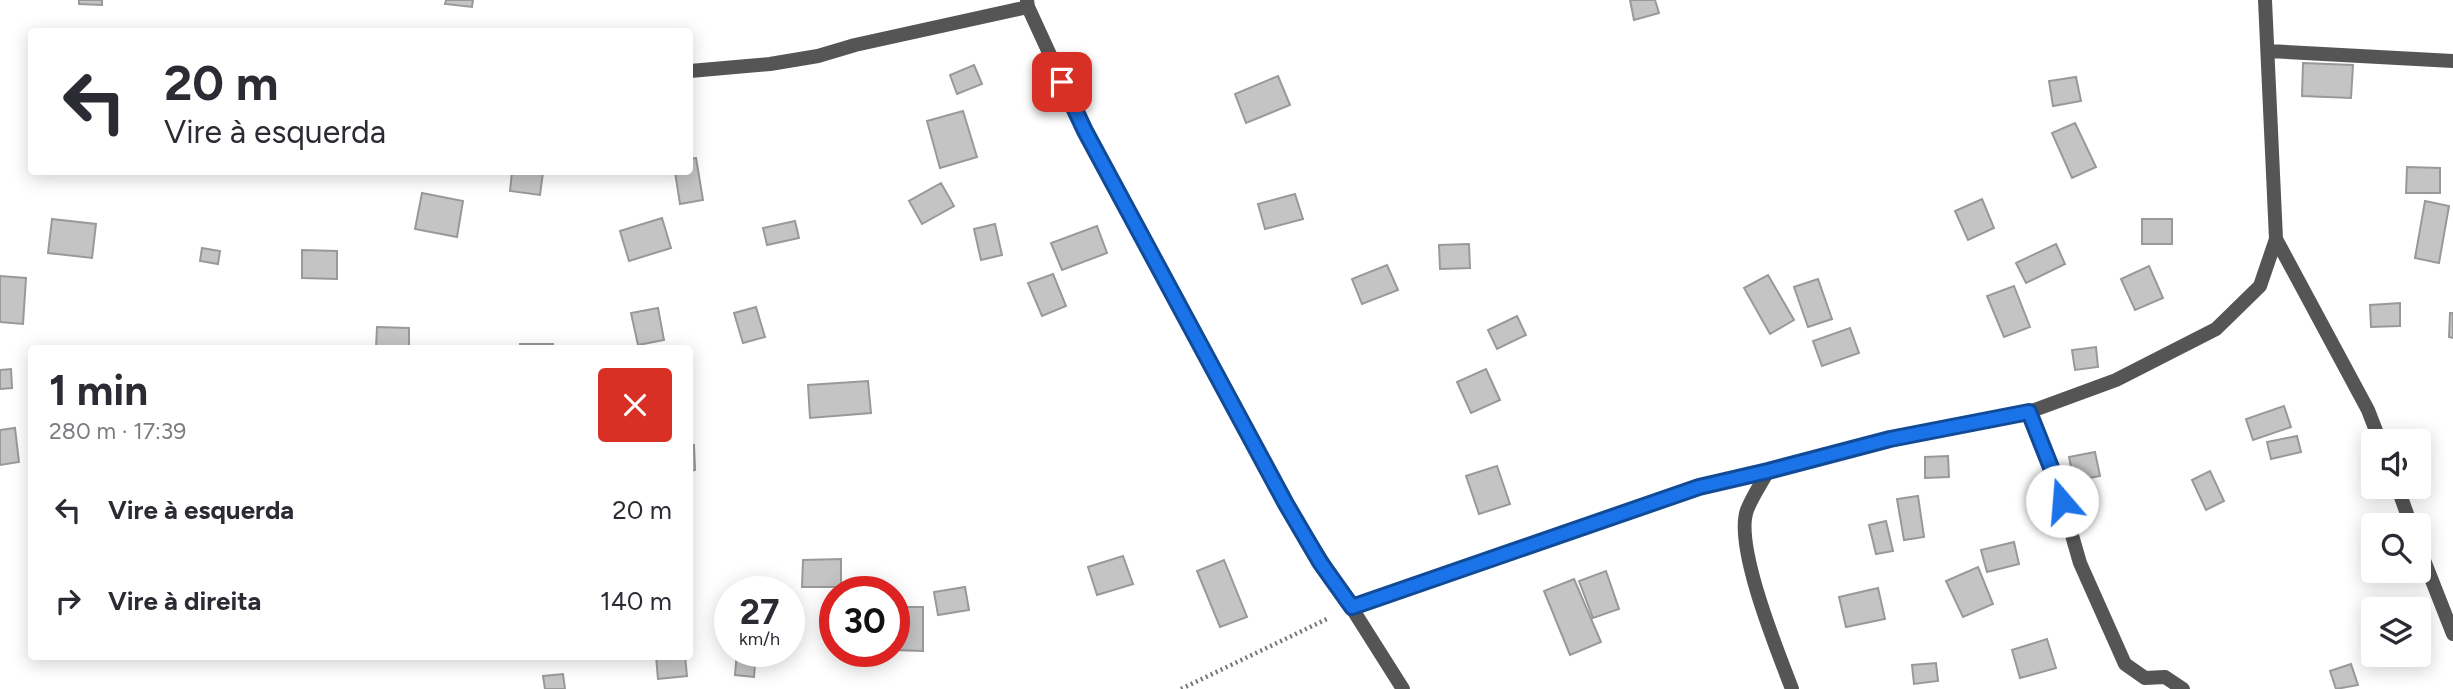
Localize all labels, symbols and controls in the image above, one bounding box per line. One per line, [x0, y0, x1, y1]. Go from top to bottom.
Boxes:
pin [1032, 52, 1092, 112]
text: 20 m [164, 53, 279, 112]
icon: left [49, 56, 140, 147]
icon: arrive [1043, 63, 1081, 101]
text: Vire à esquerda [164, 113, 386, 151]
text: 1 min [49, 365, 148, 416]
button: close [598, 368, 672, 442]
text: 280 m · 17:39 [49, 417, 186, 445]
map controls [2361, 429, 2431, 667]
button: sound [2361, 429, 2431, 499]
position arrow [2025, 464, 2099, 538]
icon: left [49, 491, 87, 529]
text: Vire à esquerda [108, 494, 294, 526]
text: 20 m [612, 494, 672, 526]
button: search [2361, 513, 2431, 583]
speed limit sign: 30 [819, 576, 910, 667]
icon: right [49, 582, 87, 620]
text: Vire à direita [108, 585, 261, 617]
text: 140 m [600, 585, 672, 617]
text: 27 [740, 591, 779, 633]
button: layers [2361, 597, 2431, 667]
text: km/h [739, 628, 780, 650]

